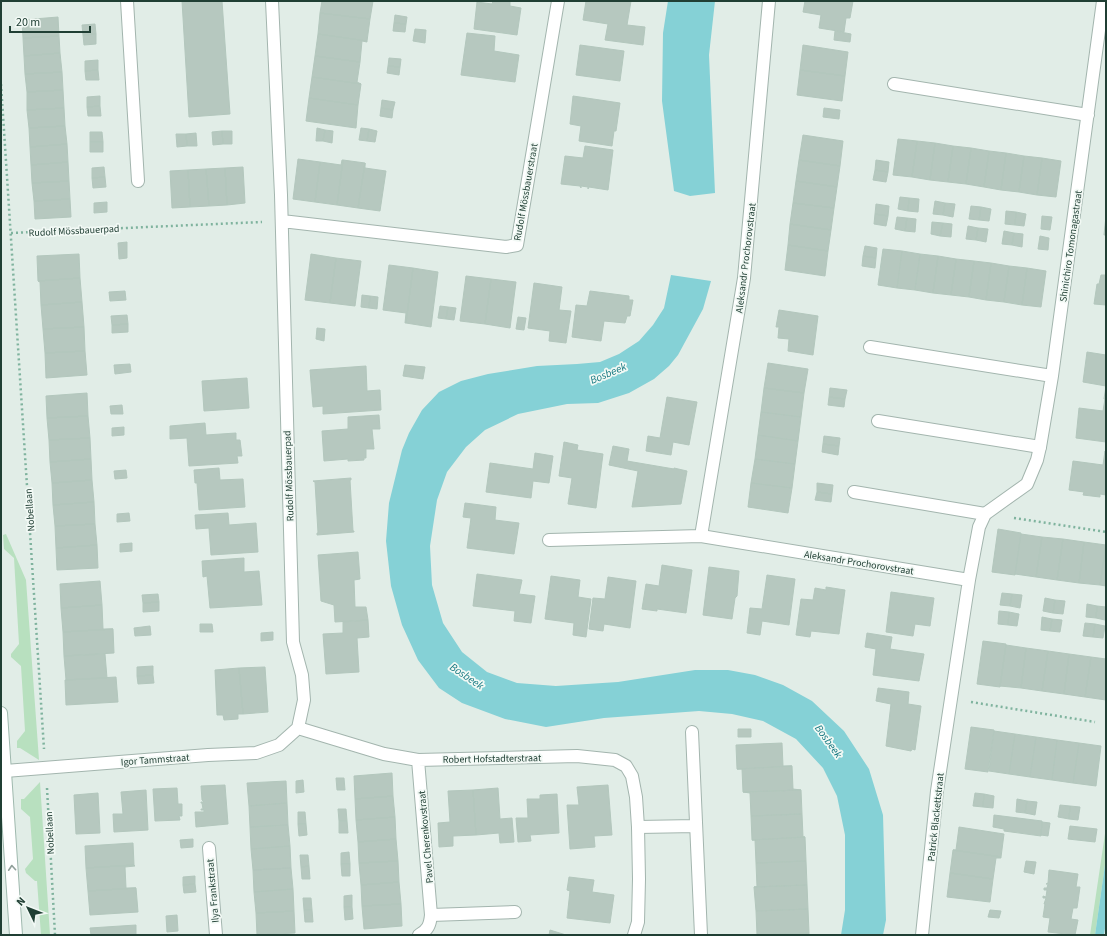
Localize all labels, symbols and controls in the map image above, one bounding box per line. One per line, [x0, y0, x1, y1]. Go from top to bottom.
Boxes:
scale bar [10, 8, 90, 34]
text: 20 m [16, 14, 40, 31]
street label: Rudolf Mössbauerstraat [511, 142, 542, 242]
street label: Shinichiro Tomonagastraat [1056, 189, 1086, 303]
street label: Aleksandr Prochorovstraat [732, 202, 760, 314]
street label: Rudolf Mössbauerpad [28, 222, 120, 240]
water label: Bosbeek [588, 359, 629, 388]
street label: Rudolf Mössbauerpad [280, 430, 298, 522]
street label: Nobellaan [22, 488, 38, 532]
street label: Aleksandr Prochorovstraat [803, 547, 915, 579]
water label: Bosbeek [447, 660, 487, 694]
water label: Bosbeek [811, 722, 846, 762]
street label: Igor Tammstraat [120, 751, 190, 769]
street label: Robert Hofstadterstraat [443, 751, 542, 767]
street label: Patrick Blackettstraat [924, 772, 948, 862]
street label: Pavel Cherenkovstraat [415, 789, 437, 884]
street label: Nobellaan [42, 811, 58, 855]
street label: Ilya Frankstraat [203, 858, 223, 923]
one-way arrow [7, 865, 16, 871]
north arrow [8, 888, 48, 928]
text: N [13, 894, 29, 909]

